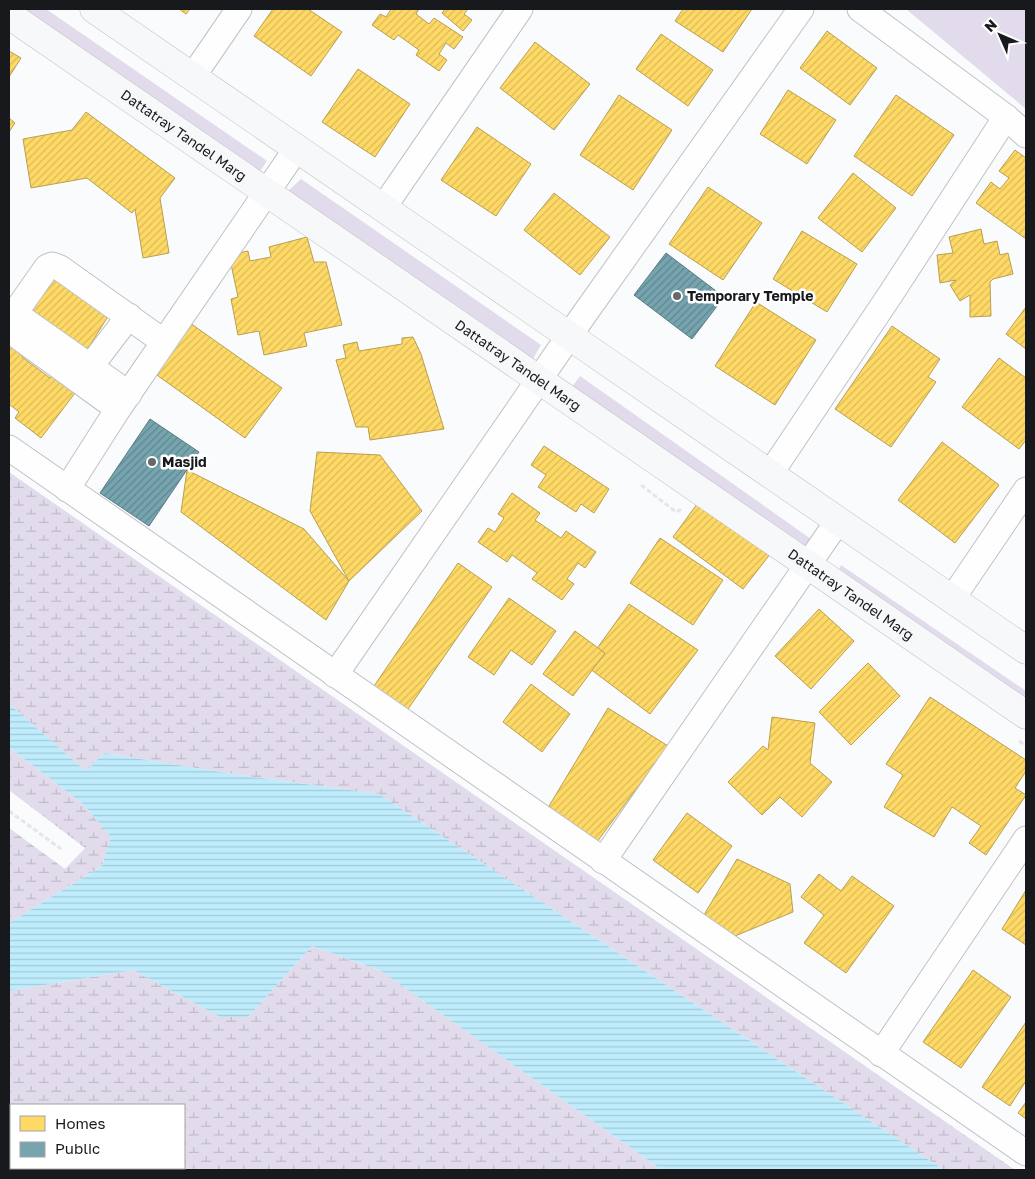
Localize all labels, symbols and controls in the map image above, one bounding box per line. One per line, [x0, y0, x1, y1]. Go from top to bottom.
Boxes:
north arrow [975, 10, 1025, 60]
text: N [981, 16, 1000, 35]
street label: Dattatray Tandel Marg [118, 86, 250, 184]
place label: Temporary Temple [687, 287, 814, 304]
marker: Temporary Temple [671, 290, 683, 302]
street label: Dattatray Tandel Marg [452, 316, 585, 414]
place label: Masjid [162, 453, 207, 470]
marker: Masjid [146, 456, 158, 468]
street label: Dattatray Tandel Marg [785, 545, 917, 643]
legend [10, 1104, 185, 1169]
text: Homes [55, 1114, 105, 1132]
text: Public [55, 1139, 100, 1157]

